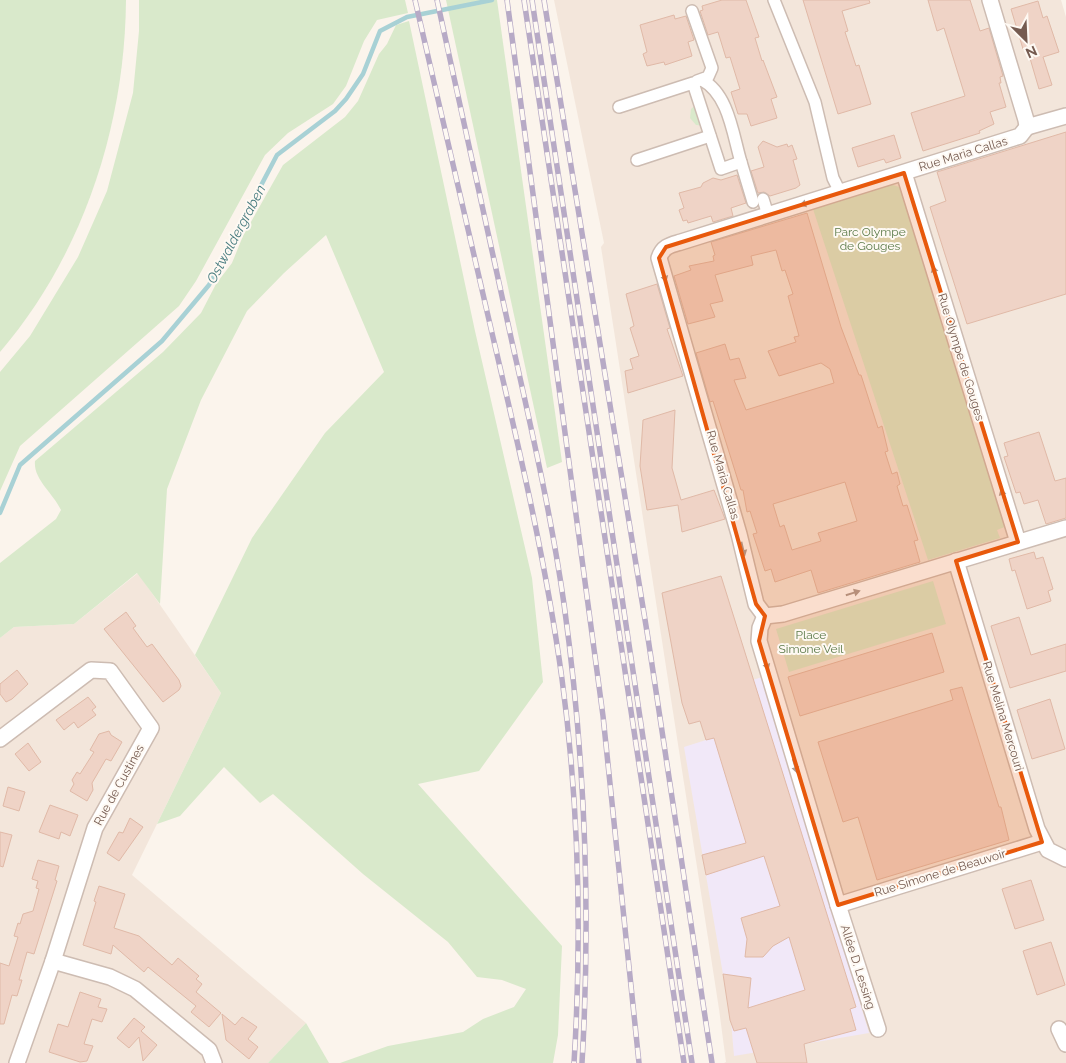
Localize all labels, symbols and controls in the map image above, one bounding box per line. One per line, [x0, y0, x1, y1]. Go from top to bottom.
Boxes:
north arrow [1001, 15, 1051, 65]
text: N [1023, 42, 1039, 61]
street label: Rue Maria Callas [917, 134, 1009, 174]
water label: Ostwaldergraben [203, 182, 269, 286]
one-way arrow [800, 199, 815, 207]
park label: Parc Olympe de Gouges [834, 225, 906, 253]
one-way arrow [931, 266, 939, 281]
one-way arrow [661, 268, 669, 283]
street label: Rue Olympe de Gouges [935, 291, 987, 423]
street label: Rue Maria Callas [704, 429, 742, 521]
one-way arrow [999, 488, 1007, 503]
one-way arrow [739, 542, 747, 557]
one-way arrow [845, 588, 860, 596]
park label: Place Simone Veil [778, 628, 844, 656]
one-way arrow [762, 655, 770, 670]
street label: Rue Melina Mercouri [980, 659, 1026, 773]
street label: Rue de Custines [91, 742, 147, 828]
one-way arrow [792, 759, 800, 774]
street label: Rue Simone de Beauvoir [873, 846, 1008, 900]
street label: Allée D. Lessing [838, 923, 878, 1011]

